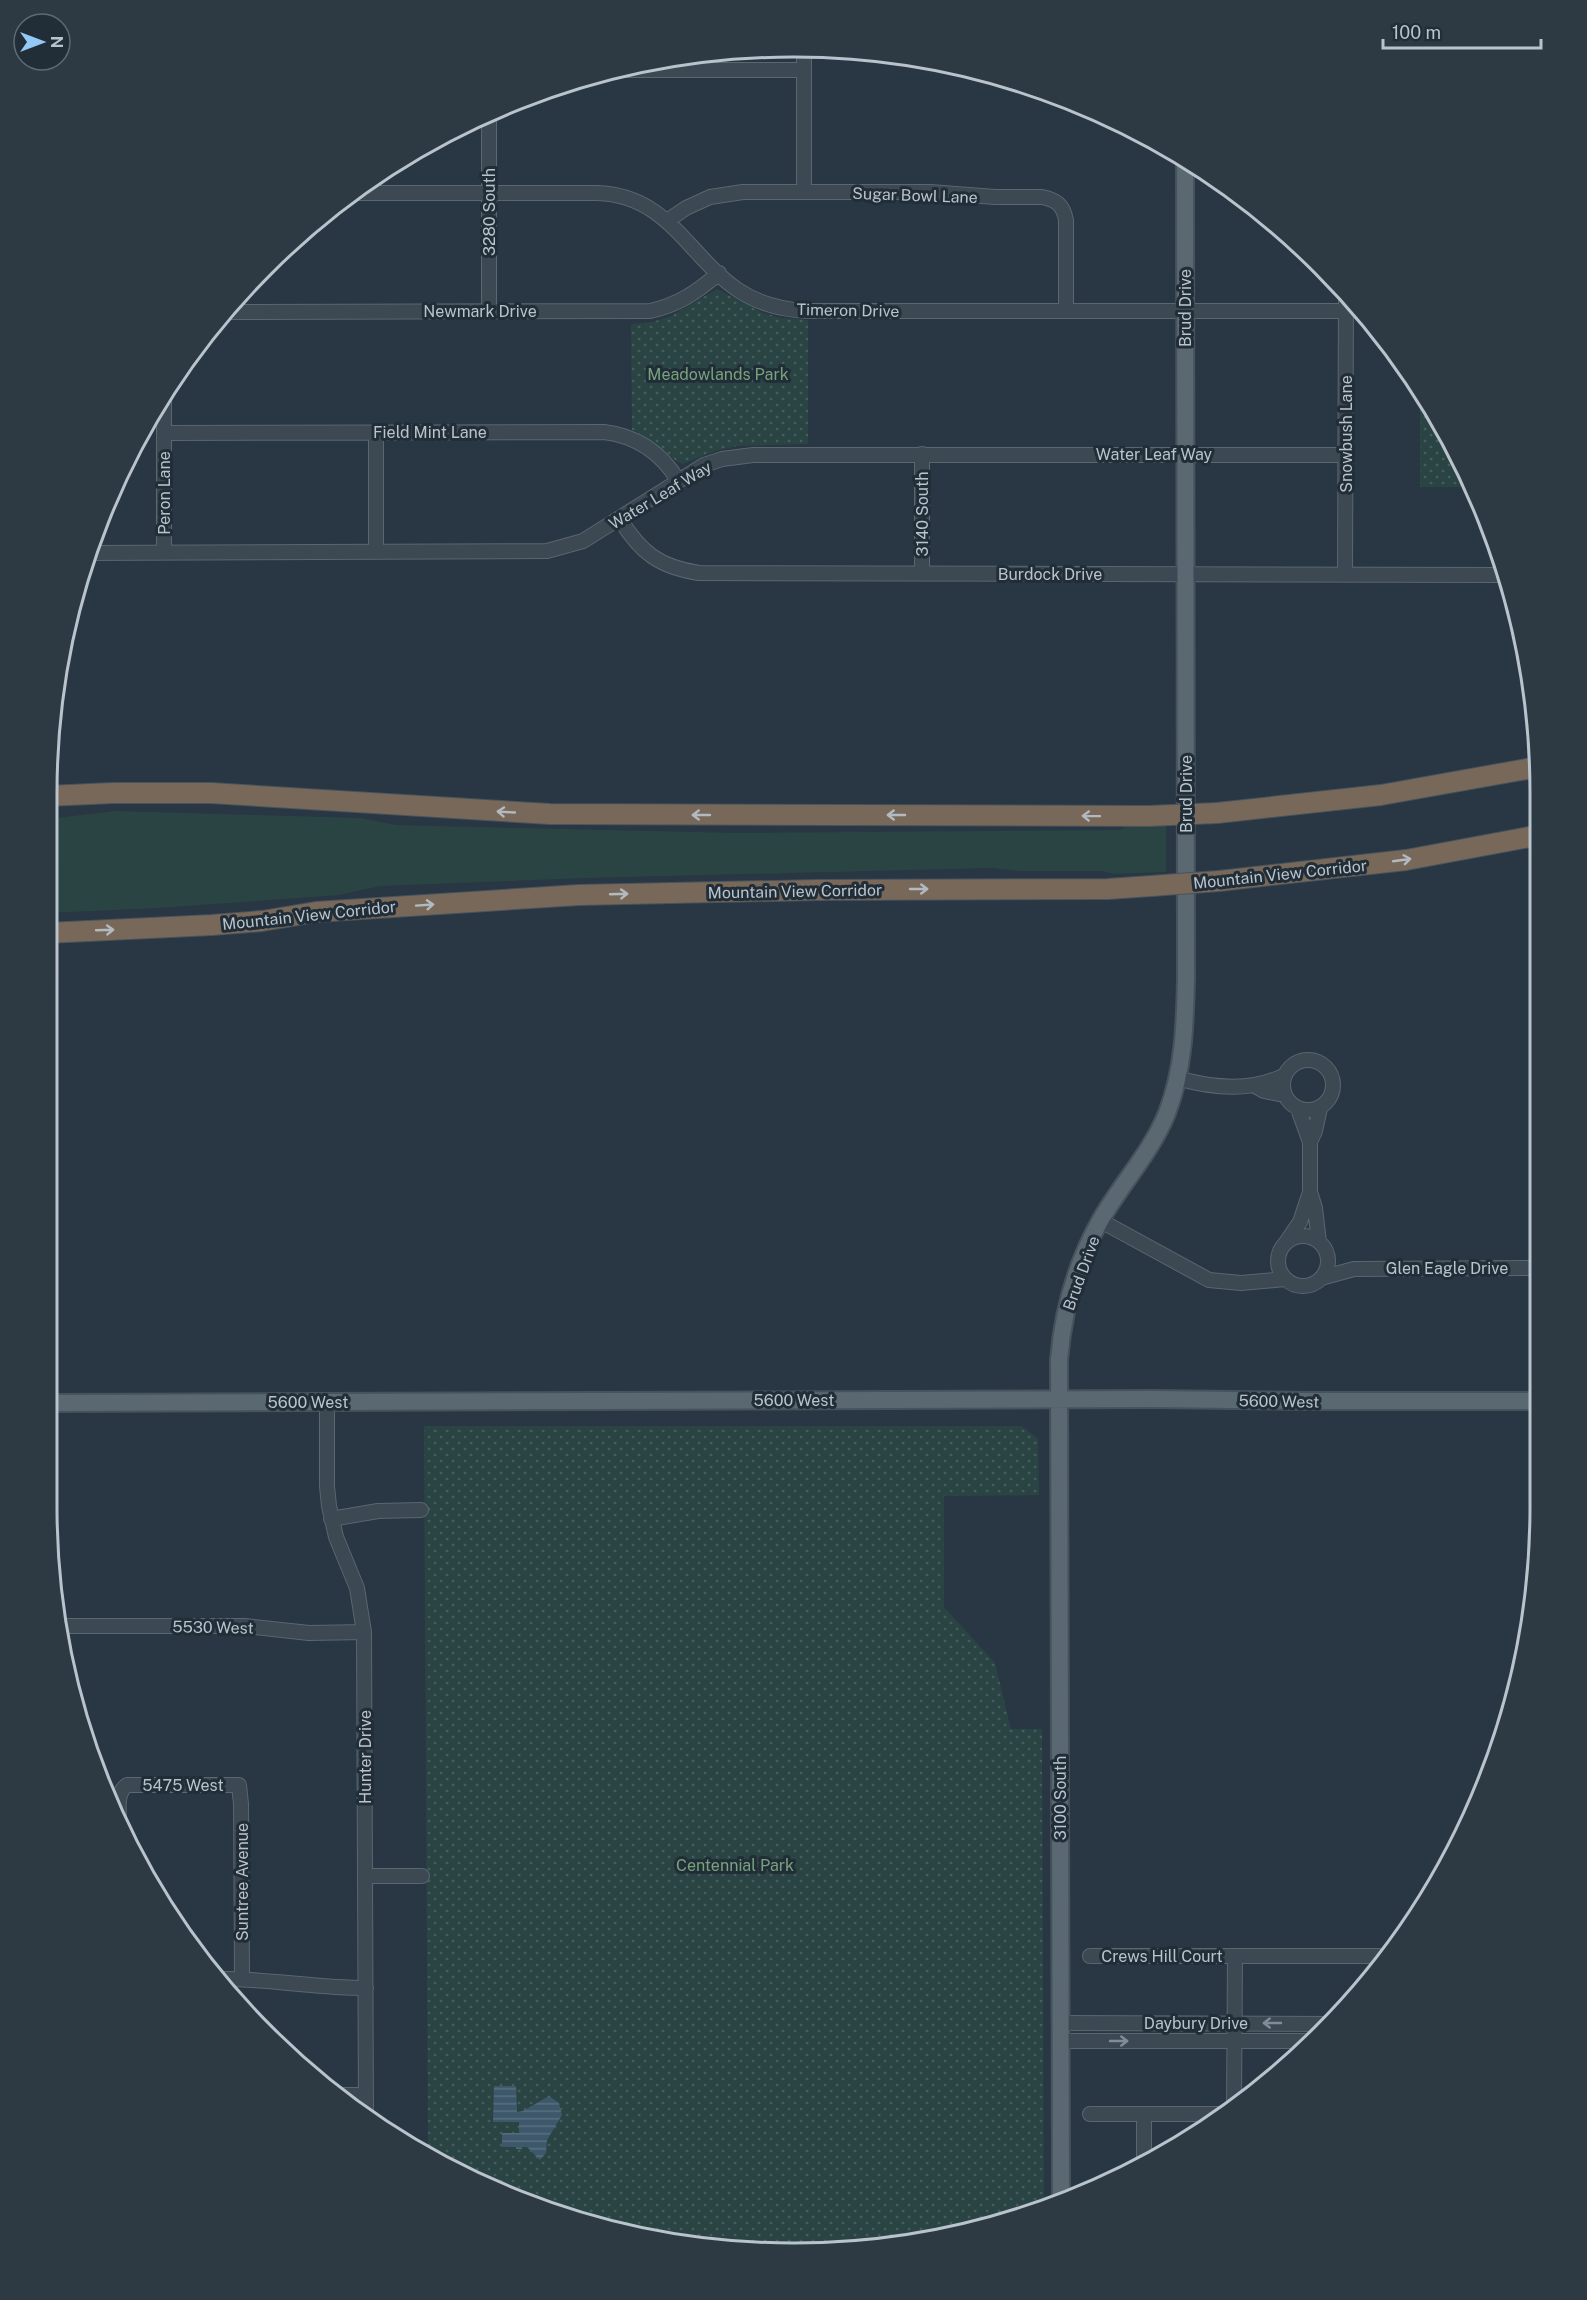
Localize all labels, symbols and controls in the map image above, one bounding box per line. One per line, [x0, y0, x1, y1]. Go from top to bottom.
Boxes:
north arrow [12, 12, 72, 72]
scale bar [1383, 12, 1540, 50]
text: 100 m [1392, 22, 1441, 43]
text: N [47, 36, 66, 48]
street label: 3280 South [480, 168, 499, 256]
street label: Sugar Bowl Lane [852, 184, 978, 207]
street label: Brud Drive [1176, 269, 1195, 347]
street label: Timeron Drive [796, 300, 900, 321]
street label: Newmark Drive [423, 302, 537, 321]
park label: Meadowlands Park [647, 365, 789, 384]
street label: Snowbush Lane [1337, 375, 1356, 493]
street label: Field Mint Lane [373, 423, 487, 442]
street label: Water Leaf Way [1096, 445, 1213, 464]
street label: Peron Lane [155, 451, 174, 535]
street label: Water Leaf Way [606, 457, 715, 534]
street label: 3140 South [913, 472, 932, 556]
street label: Burdock Drive [998, 565, 1102, 584]
street label: Brud Drive [1177, 755, 1196, 833]
one-way arrow [496, 806, 516, 817]
one-way arrow [691, 809, 711, 821]
one-way arrow [886, 809, 906, 821]
one-way arrow [1081, 811, 1101, 822]
one-way arrow [1392, 855, 1412, 866]
street label: Mountain View Corridor [1192, 856, 1368, 893]
street label: Mountain View Corridor [708, 880, 882, 903]
one-way arrow [909, 883, 929, 895]
one-way arrow [609, 888, 629, 899]
street label: Mountain View Corridor [221, 897, 397, 934]
one-way arrow [414, 899, 434, 910]
one-way arrow [94, 925, 114, 936]
street label: Brud Drive [1059, 1233, 1104, 1313]
street label: Glen Eagle Drive [1386, 1259, 1508, 1278]
street label: 5600 West [754, 1391, 834, 1410]
street label: 5600 West [1238, 1391, 1320, 1412]
street label: 5600 West [268, 1393, 348, 1412]
street label: 5530 West [172, 1617, 254, 1638]
street label: Hunter Drive [356, 1710, 375, 1804]
street label: 3100 South [1051, 1756, 1070, 1840]
street label: 5475 West [142, 1776, 224, 1795]
street label: Suntree Avenue [233, 1823, 252, 1941]
park label: Centennial Park [676, 1856, 794, 1875]
street label: Crews Hill Court [1101, 1947, 1223, 1966]
street label: Daybury Drive [1144, 2014, 1248, 2033]
one-way arrow [1263, 2017, 1283, 2029]
one-way arrow [1109, 2035, 1129, 2047]

